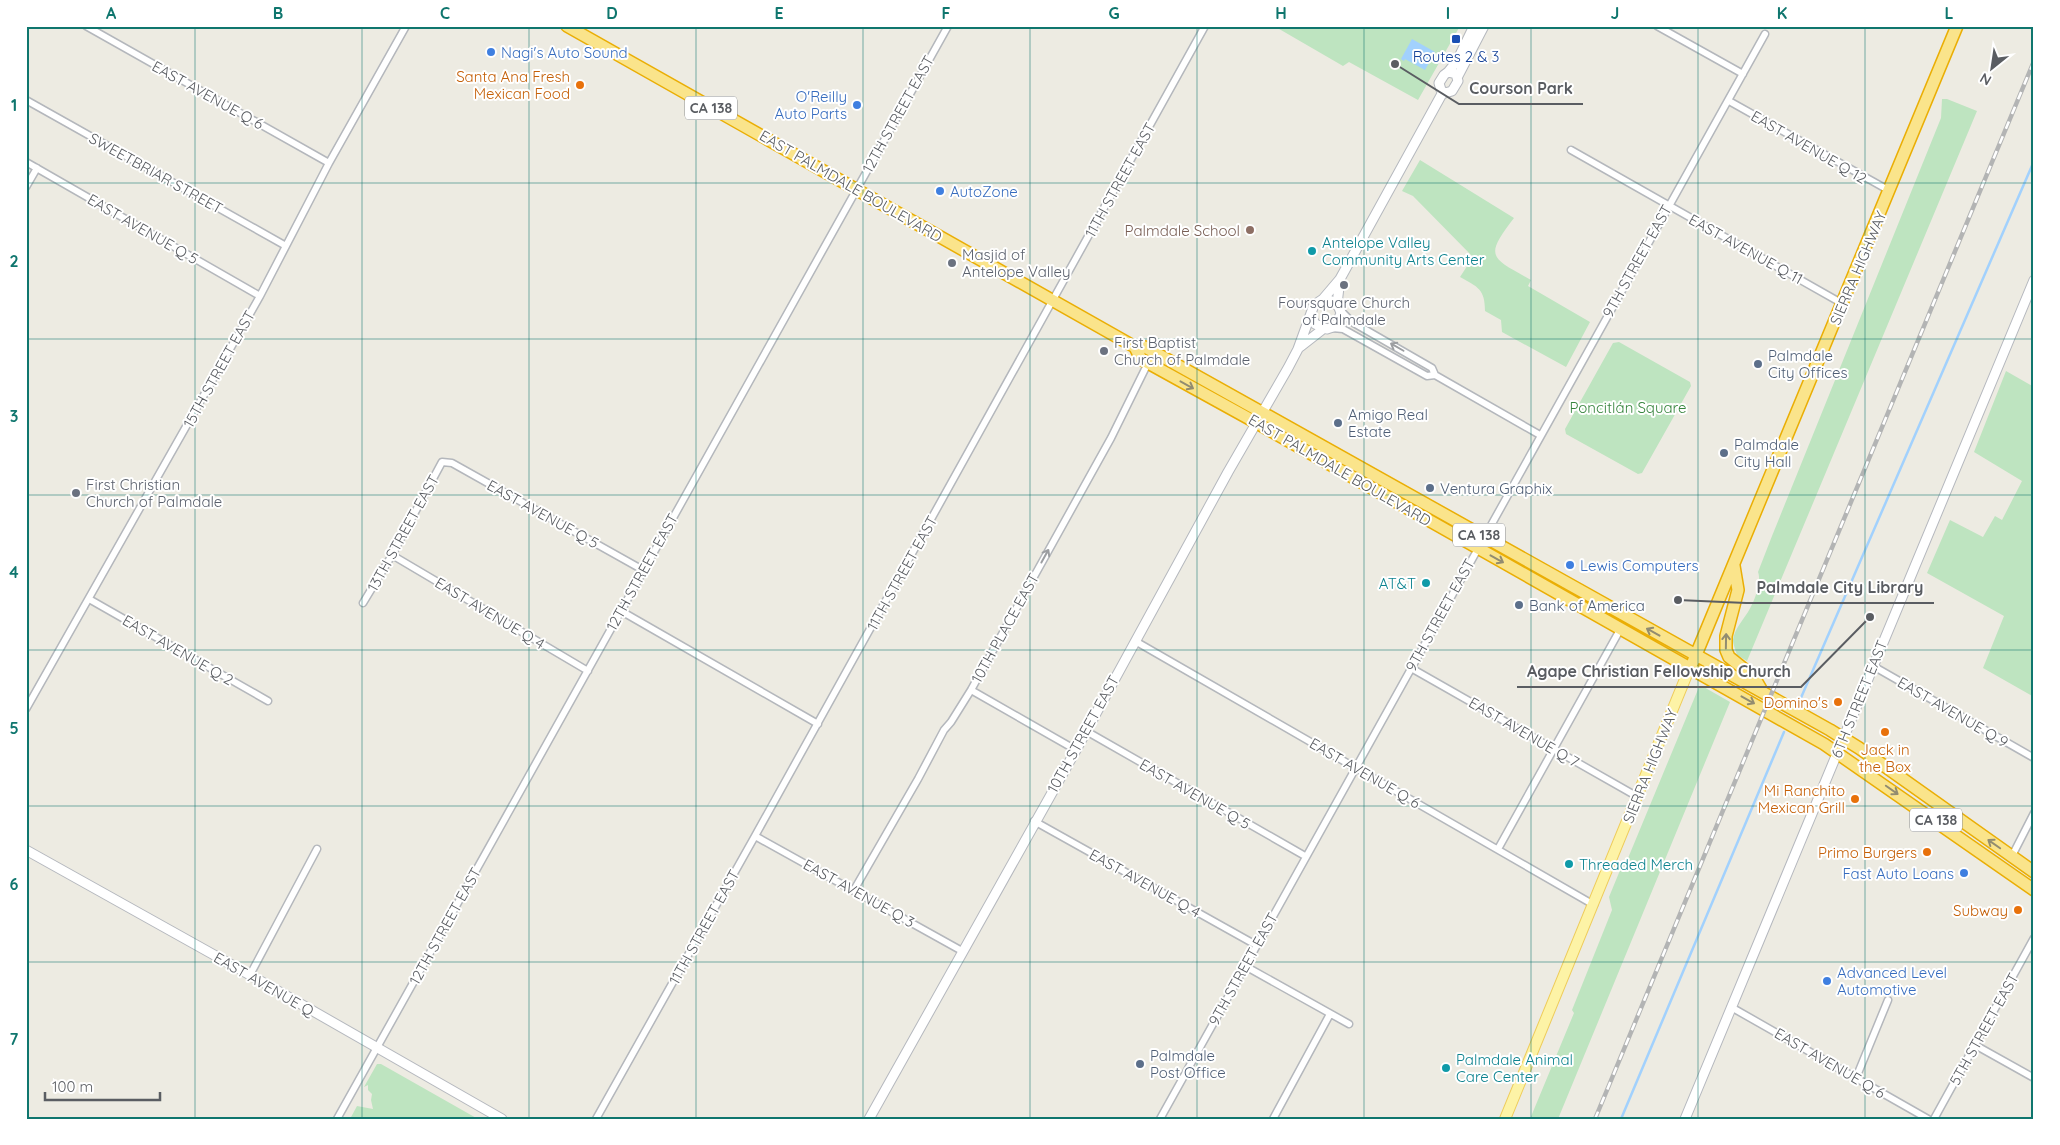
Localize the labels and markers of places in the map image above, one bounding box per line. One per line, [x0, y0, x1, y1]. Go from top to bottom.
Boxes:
marker: Routes 2 & 3 [1450, 33, 1462, 45]
place label: Nagi's Auto Sound [501, 43, 628, 62]
marker: Nagi's Auto Sound [485, 46, 497, 58]
place label: Routes 2 & 3 [1413, 47, 1500, 66]
place label: Santa Ana Fresh Mexican Food [456, 67, 570, 103]
callout: Courson Park [1459, 73, 1583, 104]
marker: Santa Ana Fresh Mexican Food [574, 79, 586, 91]
place label: O'Reilly Auto Parts [775, 87, 847, 123]
marker: O'Reilly Auto Parts [851, 99, 863, 111]
place label: AutoZone [950, 182, 1018, 201]
marker: AutoZone [934, 185, 946, 197]
place label: Palmdale School [1125, 221, 1240, 240]
marker: Palmdale School [1244, 224, 1256, 236]
place label: Antelope Valley Community Arts Center [1322, 233, 1485, 269]
place label: Masjid of Antelope Valley [962, 245, 1070, 281]
marker: Antelope Valley Community Arts Center [1306, 245, 1318, 257]
marker: Masjid of Antelope Valley [946, 257, 958, 269]
marker: Foursquare Church of Palmdale [1338, 279, 1350, 291]
place label: Foursquare Church of Palmdale [1278, 293, 1410, 329]
place label: First Baptist Church of Palmdale [1114, 333, 1250, 369]
marker: First Baptist Church of Palmdale [1098, 345, 1110, 357]
place label: Palmdale City Offices [1768, 346, 1847, 382]
marker: Palmdale City Offices [1752, 358, 1764, 370]
place label: Amigo Real Estate [1348, 405, 1428, 441]
marker: Amigo Real Estate [1332, 417, 1344, 429]
place label: Palmdale City Hall [1734, 435, 1799, 471]
marker: Palmdale City Hall [1718, 447, 1730, 459]
place label: First Christian Church of Palmdale [86, 475, 222, 511]
place label: Ventura Graphix [1440, 479, 1552, 498]
marker: Ventura Graphix [1424, 482, 1436, 494]
marker: First Christian Church of Palmdale [70, 487, 82, 499]
place label: Lewis Computers [1580, 556, 1699, 575]
marker: Lewis Computers [1564, 559, 1576, 571]
callout: Palmdale City Library [1746, 572, 1934, 603]
place label: AT&T [1379, 574, 1416, 593]
marker: AT&T [1420, 577, 1432, 589]
place label: Bank of America [1529, 596, 1645, 615]
marker: Bank of America [1513, 599, 1525, 611]
callout: Agape Christian Fellowship Church [1517, 656, 1801, 687]
place label: Domino's [1763, 693, 1828, 712]
marker: Domino's [1832, 696, 1844, 708]
marker: Jack in the Box [1879, 726, 1891, 738]
place label: Jack in the Box [1859, 740, 1911, 776]
place label: Mi Ranchito Mexican Grill [1758, 781, 1845, 817]
marker: Mi Ranchito Mexican Grill [1849, 793, 1861, 805]
place label: Primo Burgers [1818, 843, 1917, 862]
marker: Primo Burgers [1921, 846, 1933, 858]
place label: Threaded Merch [1579, 855, 1693, 874]
marker: Threaded Merch [1563, 858, 1575, 870]
place label: Fast Auto Loans [1842, 864, 1954, 883]
marker: Fast Auto Loans [1958, 867, 1970, 879]
place label: Subway [1953, 901, 2008, 920]
marker: Subway [2012, 904, 2024, 916]
place label: Advanced Level Automotive [1837, 963, 1947, 999]
marker: Advanced Level Automotive [1821, 975, 1833, 987]
place label: Palmdale Post Office [1150, 1046, 1226, 1082]
place label: Palmdale Animal Care Center [1456, 1050, 1573, 1086]
marker: Palmdale Post Office [1134, 1058, 1146, 1070]
marker: Palmdale Animal Care Center [1440, 1062, 1452, 1074]

